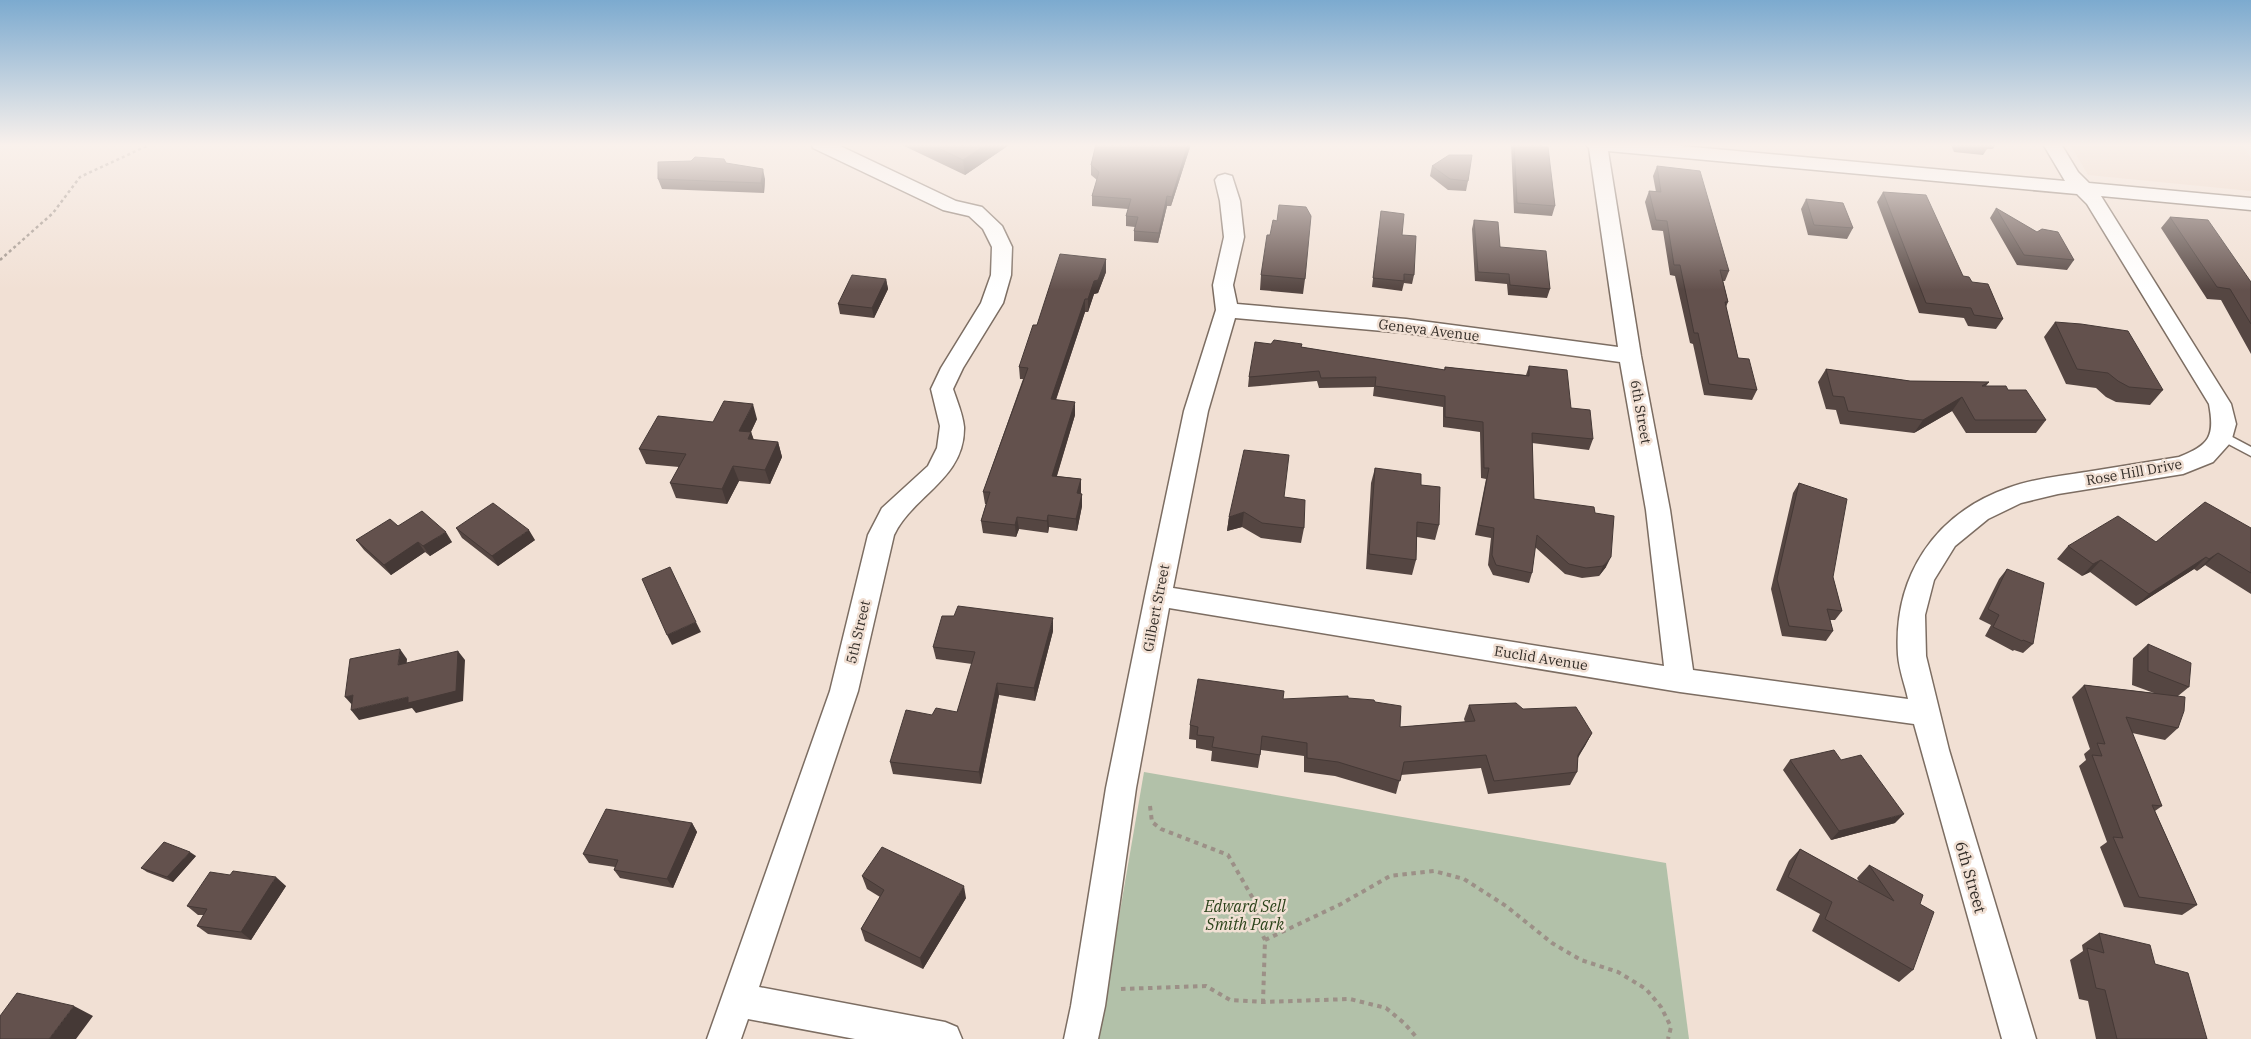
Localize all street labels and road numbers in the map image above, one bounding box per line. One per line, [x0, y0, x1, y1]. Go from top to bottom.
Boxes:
street label: Geneva Avenue [1378, 315, 1480, 345]
street label: 6th Street [1627, 379, 1655, 445]
street label: Rose Hill Drive [2085, 455, 2183, 489]
street label: Gilbert Street [1139, 563, 1173, 653]
street label: 5th Street [842, 598, 874, 666]
street label: Euclid Avenue [1493, 642, 1589, 674]
street label: 6th Street [1951, 839, 1991, 916]

